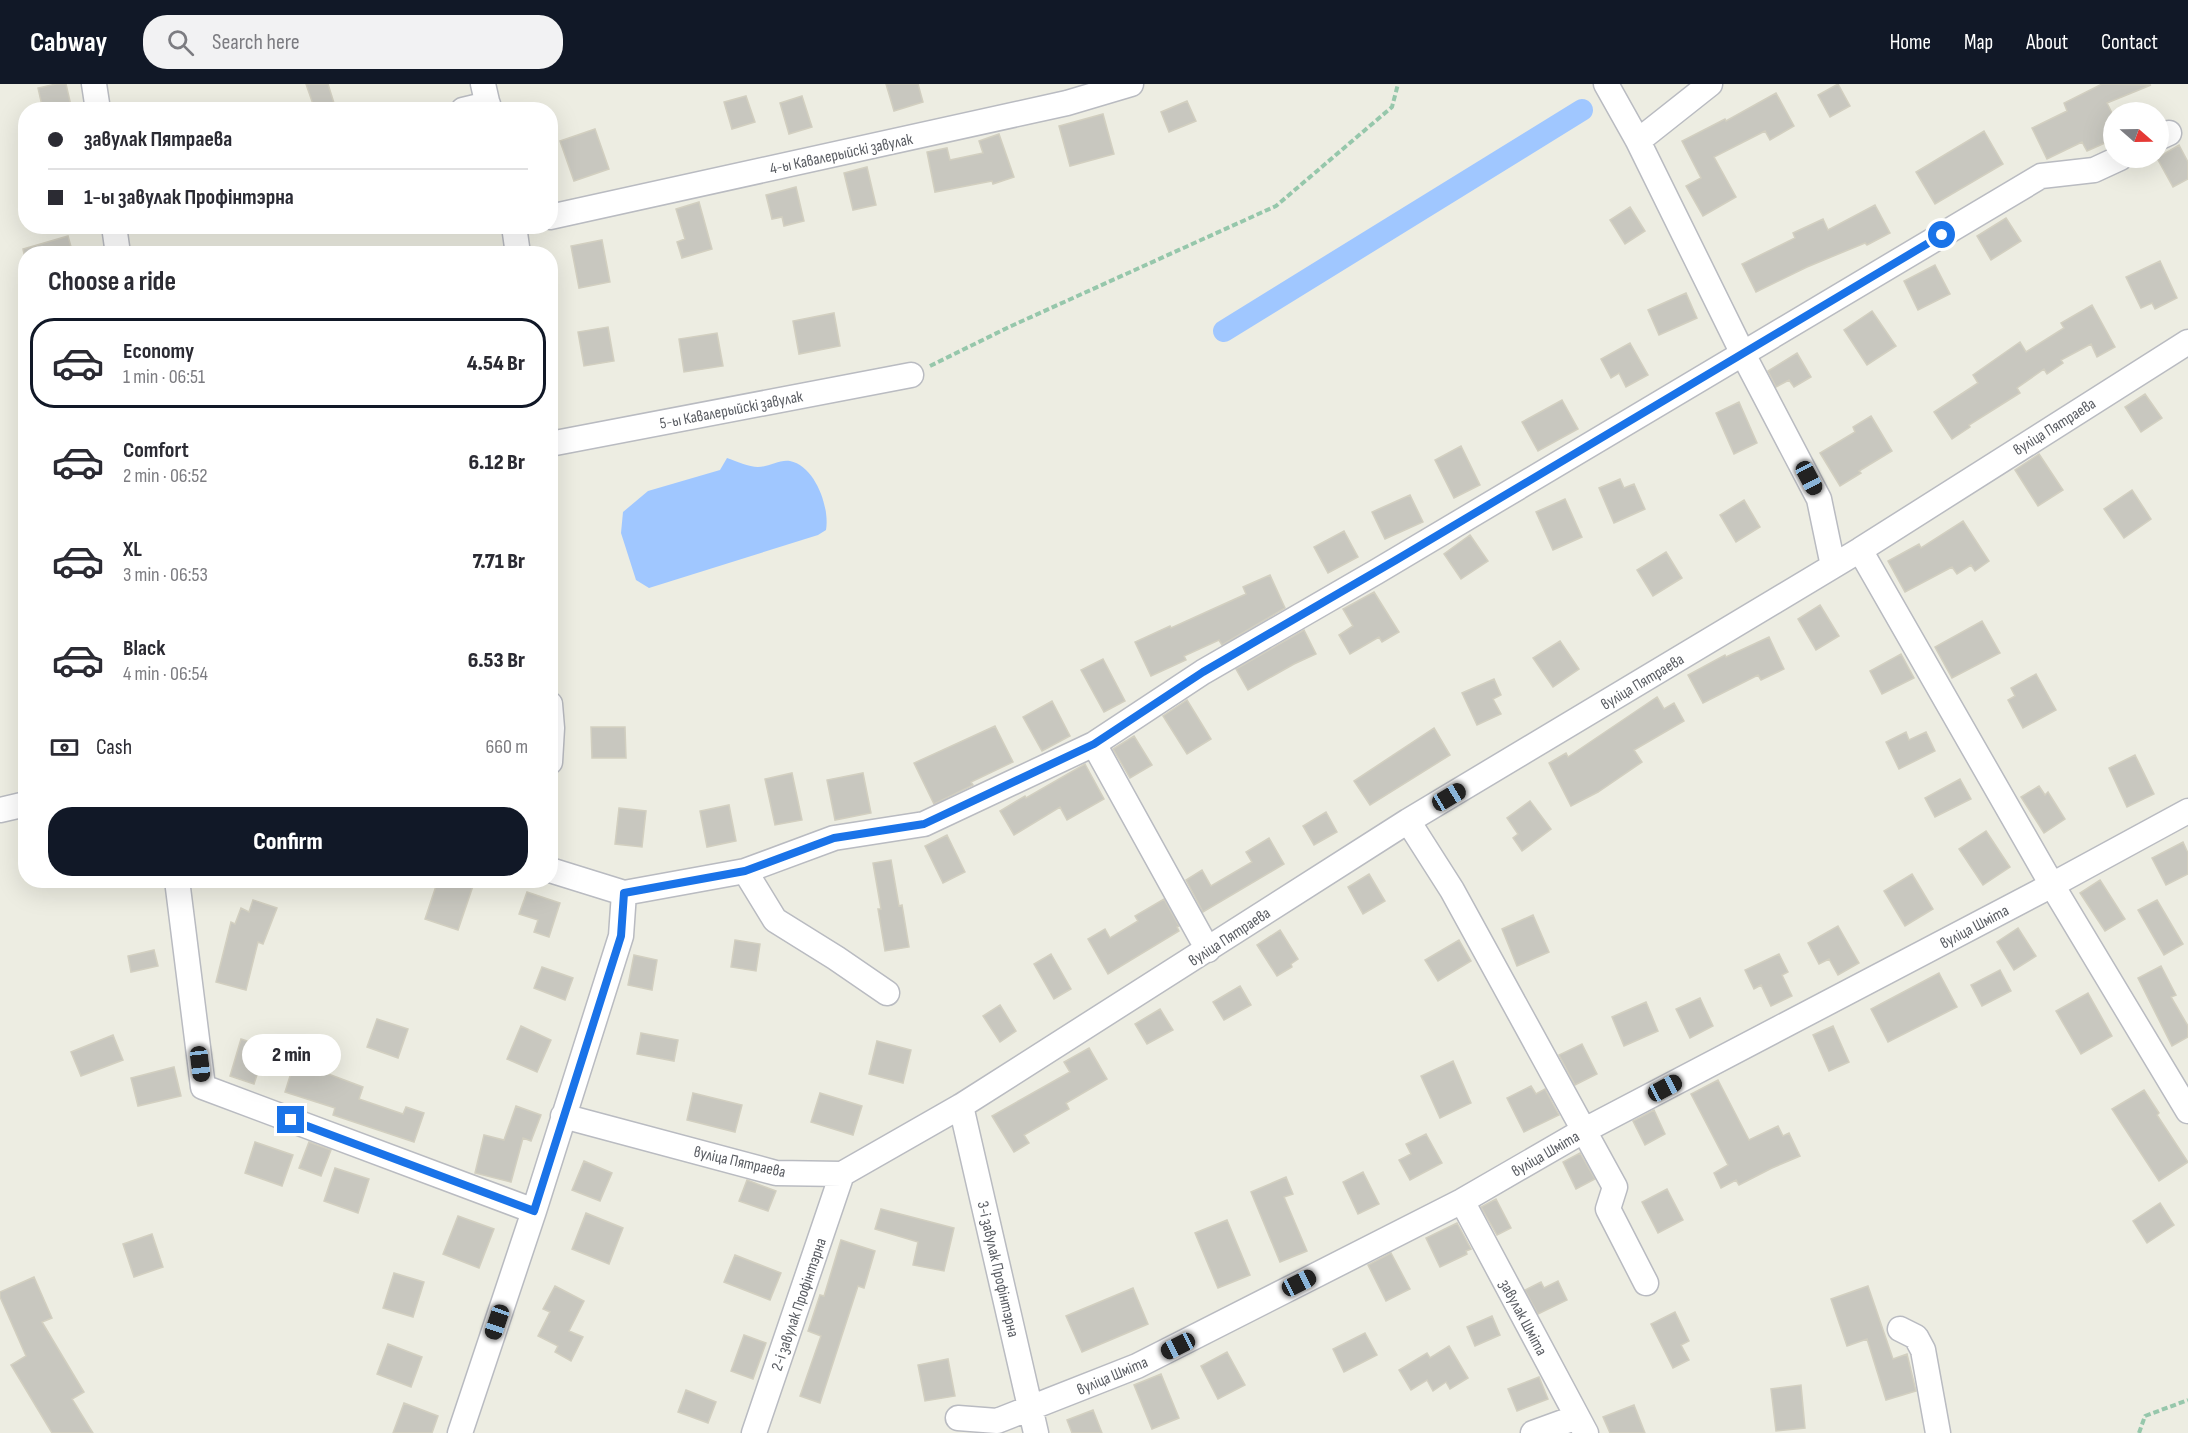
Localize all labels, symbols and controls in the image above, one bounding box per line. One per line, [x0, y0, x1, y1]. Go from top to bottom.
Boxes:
search box [143, 15, 563, 69]
text: Cabway [30, 26, 107, 59]
icon: search [164, 26, 197, 59]
text: Search here [212, 29, 300, 56]
text: Home [1890, 30, 1931, 55]
text: Map [1964, 30, 1993, 55]
text: About [2026, 30, 2068, 55]
text: Contact [2101, 30, 2158, 55]
north arrow [2103, 102, 2169, 168]
map controls [2103, 102, 2169, 168]
text: завулак Пятраева [84, 126, 232, 153]
street label: 4-ы Кавалерыйскі завулак [768, 130, 915, 179]
text: 1-ы завулак Профінтэрна [84, 184, 294, 211]
route start [1928, 221, 1955, 248]
text: Choose a ride [48, 266, 176, 298]
icon: car [51, 336, 105, 390]
text: Economy [123, 338, 194, 365]
text: 4.54 Br [467, 350, 525, 377]
text: 1 min · 06:51 [123, 365, 205, 389]
street label: 5-ы Кавалерыйскі завулак [658, 387, 805, 434]
street label: вуліца Пятраева [2010, 394, 2099, 460]
icon: car [51, 435, 105, 489]
text: Comfort [123, 437, 189, 464]
text: 6.12 Br [469, 449, 525, 476]
car [1793, 458, 1825, 498]
text: 2 min · 06:52 [123, 464, 208, 488]
icon: car [51, 534, 105, 588]
text: XL [123, 536, 142, 563]
text: 7.71 Br [472, 548, 525, 575]
text: 3 min · 06:53 [123, 563, 208, 587]
icon: car [51, 633, 105, 687]
text: Black [123, 635, 165, 662]
text: 6.53 Br [468, 647, 525, 674]
street label: вуліца Пятраева [1598, 650, 1688, 715]
text: 4 min · 06:54 [123, 662, 208, 686]
icon: cash [48, 731, 81, 764]
text: Cash [96, 734, 132, 761]
text: 660 m [486, 735, 528, 759]
car [1429, 780, 1469, 814]
button: Confirm [48, 807, 528, 876]
street label: вуліца Шміта [1937, 901, 2012, 953]
street label: вуліца Пятраева [1185, 904, 1274, 971]
callout: 2 min [242, 1033, 340, 1075]
text: 2 min [272, 1043, 311, 1067]
car [189, 1045, 211, 1083]
car [1645, 1072, 1685, 1104]
route end [277, 1106, 304, 1133]
street label: вуліца Шміта [1509, 1127, 1583, 1181]
street label: вуліца Пятраева [692, 1143, 787, 1182]
street label: 3-і завулак Профінтэрна [973, 1199, 1022, 1339]
street label: 2-і завулак Профінтэрна [768, 1236, 831, 1373]
car [1279, 1267, 1319, 1299]
street label: завулак Шміта [1495, 1276, 1551, 1359]
car [483, 1302, 511, 1342]
car [1158, 1330, 1198, 1362]
street label: вуліца Шміта [1074, 1353, 1151, 1400]

